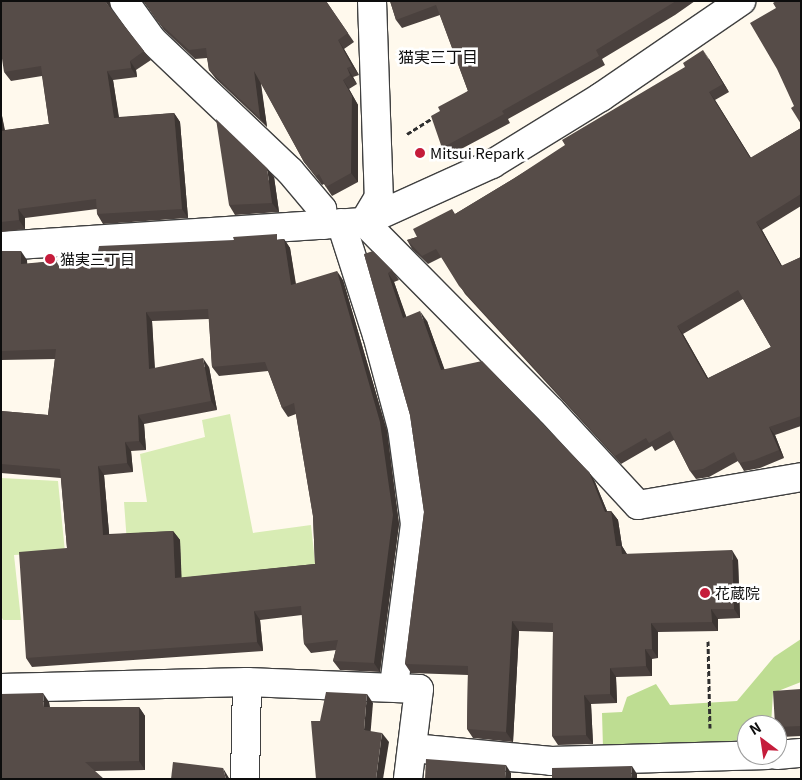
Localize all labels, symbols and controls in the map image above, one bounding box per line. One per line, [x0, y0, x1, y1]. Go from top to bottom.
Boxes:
district label: 猫実三丁目 [398, 46, 478, 66]
place label: Mitsui Repark [430, 144, 525, 162]
marker: Mitsui Repark [414, 147, 426, 159]
place label: 猫実三丁目 [60, 250, 135, 268]
marker: 猫実三丁目 [44, 253, 56, 265]
place label: 花蔵院 [715, 584, 760, 602]
marker: 花蔵院 [699, 587, 711, 599]
north arrow [737, 715, 787, 765]
text: N [745, 717, 764, 739]

